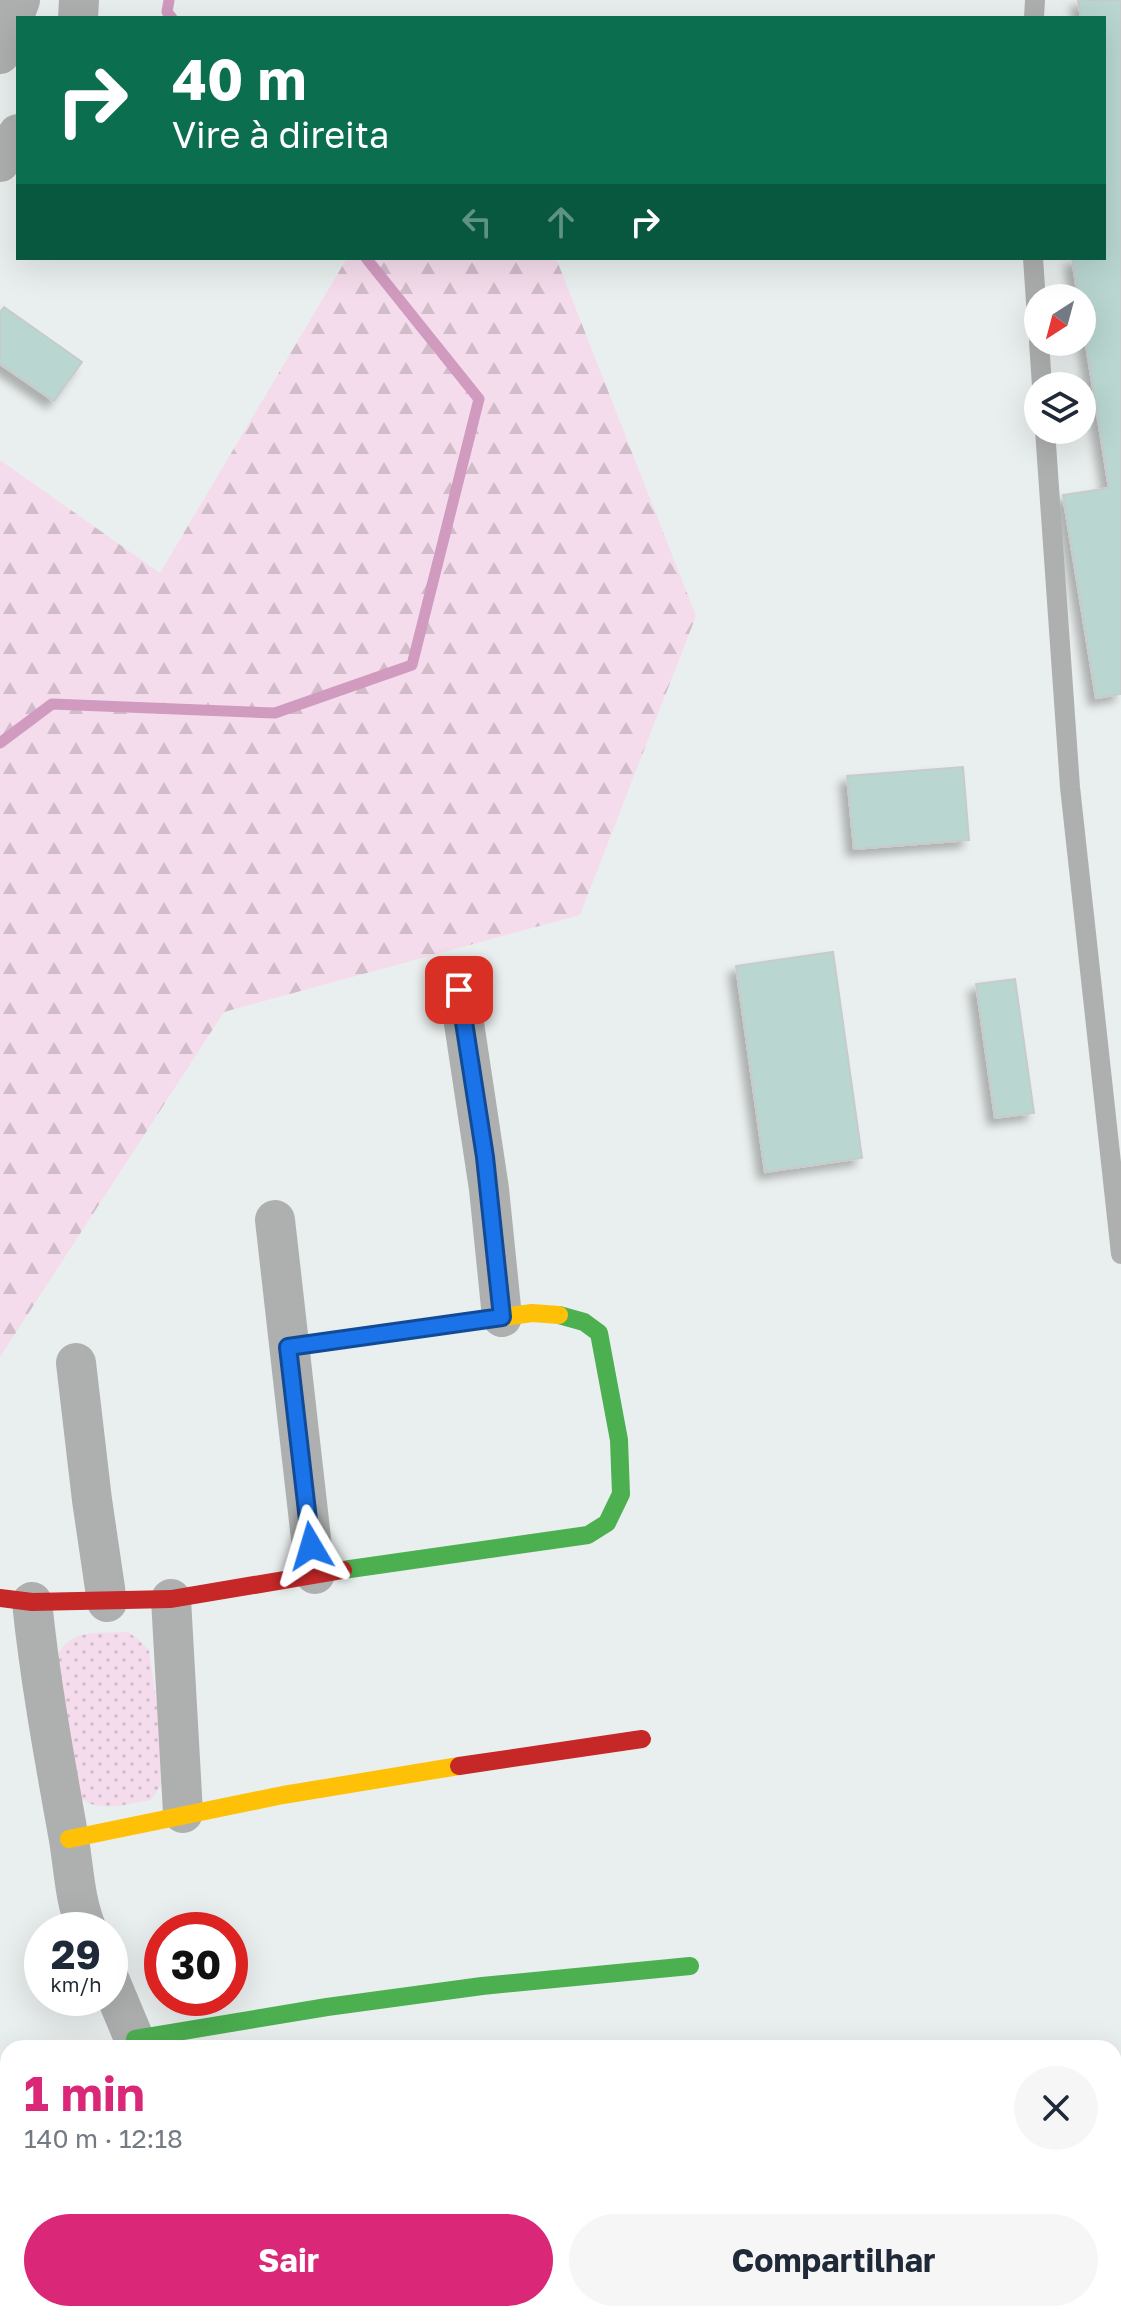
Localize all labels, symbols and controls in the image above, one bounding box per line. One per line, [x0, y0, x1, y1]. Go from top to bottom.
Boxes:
text: 40 m [172, 45, 306, 112]
icon: right [40, 48, 144, 152]
text: Vire à direita [172, 113, 389, 156]
icon: left [455, 200, 499, 244]
icon: ahead [539, 200, 583, 244]
icon: right [623, 200, 667, 244]
north arrow [1024, 284, 1096, 356]
map controls [1024, 284, 1096, 444]
button: layers [1024, 372, 1096, 444]
pin [425, 956, 493, 1024]
icon: arrive [437, 968, 481, 1012]
position arrow [269, 1504, 353, 1588]
speed limit sign: 30 [144, 1912, 248, 2016]
text: 29 [51, 1930, 101, 1978]
text: km/h [51, 1972, 101, 1996]
text: 1 min [24, 2064, 145, 2122]
button: close [1014, 2066, 1098, 2150]
text: 140 m · 12:18 [24, 2123, 183, 2154]
button: Sair [24, 2214, 553, 2306]
button: Compartilhar [569, 2214, 1098, 2306]

